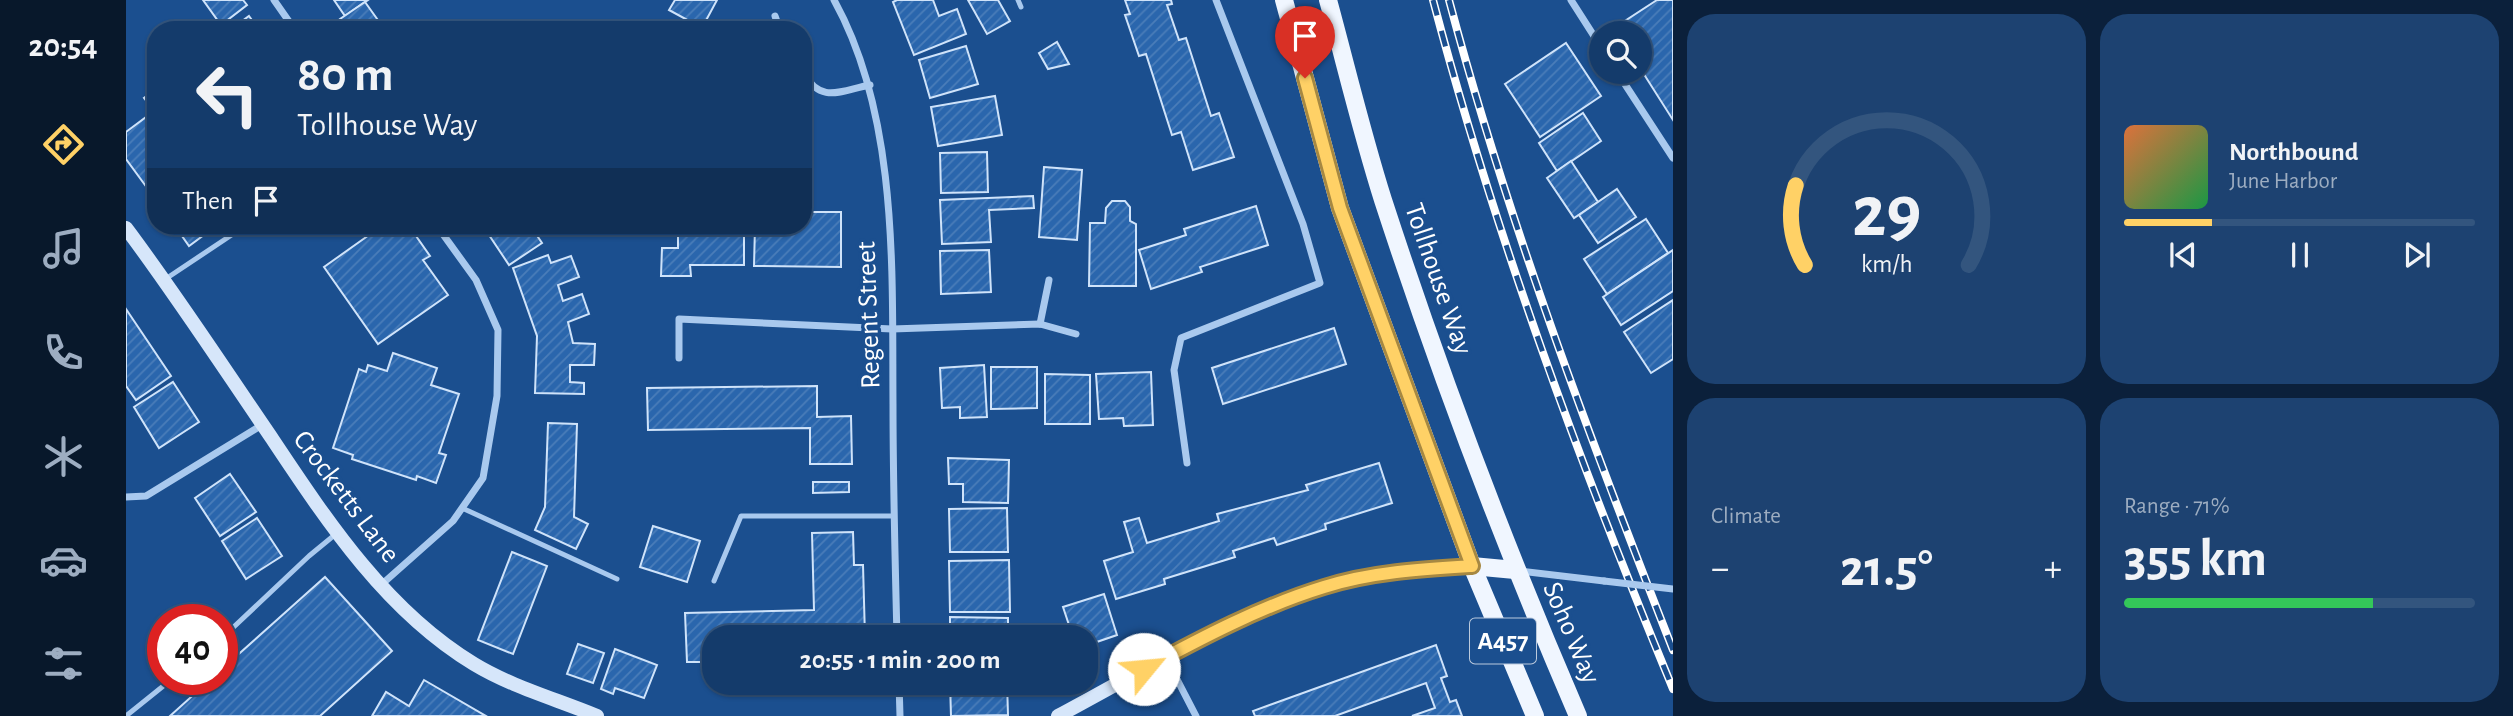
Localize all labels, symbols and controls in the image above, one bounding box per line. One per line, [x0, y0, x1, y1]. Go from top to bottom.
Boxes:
pin [1275, 6, 1335, 78]
icon: arrive [1286, 17, 1324, 55]
map controls [1589, 21, 1652, 84]
button: search [1589, 21, 1652, 84]
text: 20:54 [29, 30, 98, 62]
icon: left [182, 49, 273, 140]
text: 80 m [297, 51, 394, 100]
text: Tollhouse Way [297, 109, 478, 141]
icon: directions [39, 120, 88, 169]
text: Northbound [2229, 139, 2358, 165]
text: June Harbor [2229, 170, 2337, 193]
text: 29 [1852, 178, 1921, 251]
icon: arrive [247, 182, 285, 220]
text: Then [182, 188, 233, 214]
street label: Tollhouse Way [1399, 200, 1477, 358]
icon: music [39, 224, 88, 273]
icon: previous [2164, 236, 2202, 274]
icon: pause [2281, 236, 2319, 274]
icon: next [2398, 236, 2436, 274]
street label: Regent Street [852, 241, 886, 389]
text: km/h [1861, 252, 1912, 277]
icon: phone [39, 328, 88, 377]
street label: Crocketts Lane [287, 426, 405, 568]
icon: climate [39, 432, 88, 481]
text: Range · 71% [2124, 495, 2230, 518]
text: Climate [1711, 505, 1781, 528]
text: 355 km [2124, 533, 2267, 585]
icon: car [39, 536, 88, 585]
text: 21.5° [1840, 543, 1933, 595]
text: − [1711, 550, 1729, 588]
text: + [2044, 550, 2062, 588]
street label: Soho Way [1537, 578, 1605, 688]
speed limit sign: 40 [147, 604, 238, 695]
road number: A457 [1470, 618, 1536, 664]
position arrow [1107, 632, 1181, 706]
icon: filters [39, 639, 88, 688]
text: 20:55 · 1 min · 200 m [800, 647, 1000, 673]

